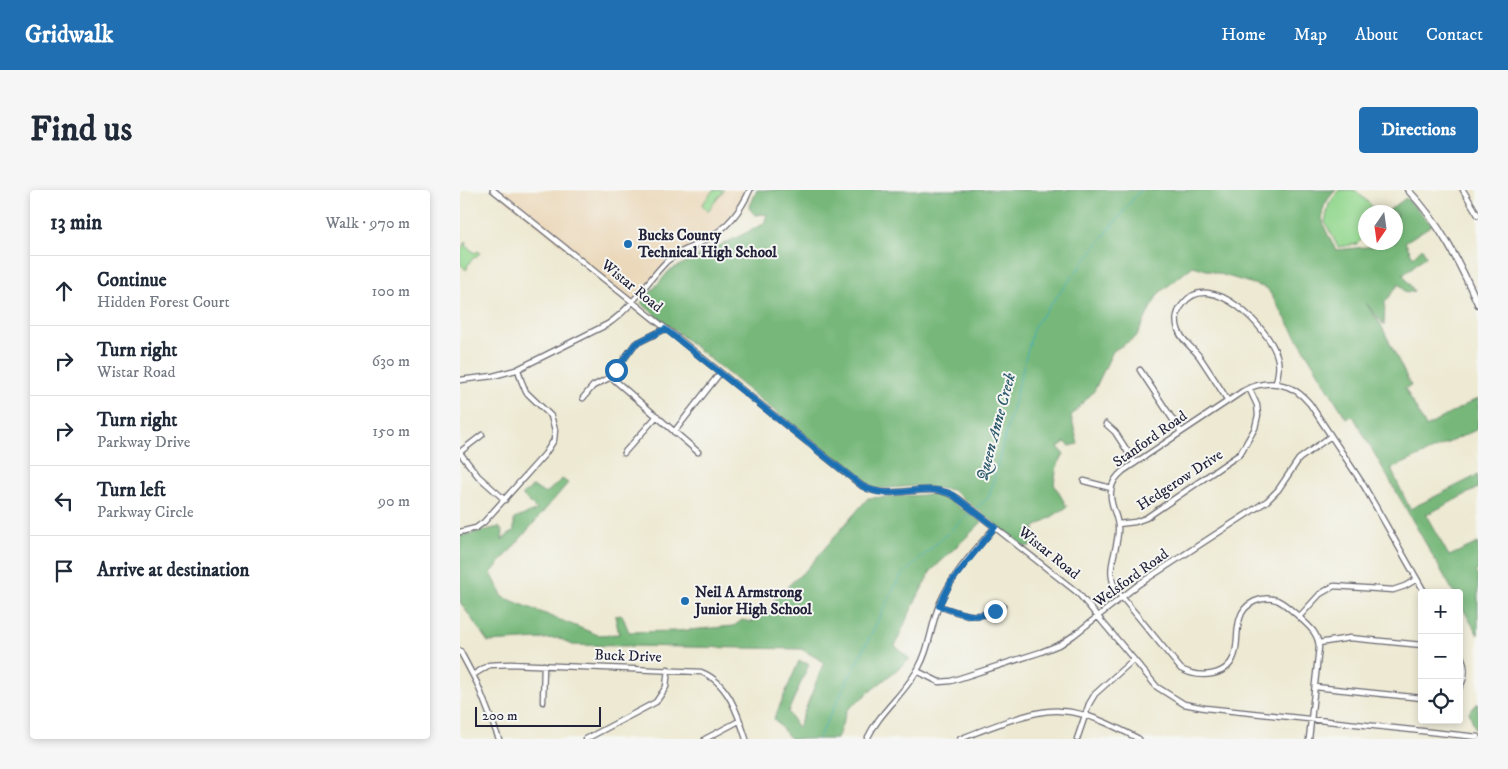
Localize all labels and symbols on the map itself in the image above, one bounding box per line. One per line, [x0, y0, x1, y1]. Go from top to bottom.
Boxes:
north arrow [1358, 205, 1403, 250]
place label: Bucks County Technical High School [637, 226, 777, 262]
marker: Bucks County Technical High School [622, 238, 634, 250]
street label: Wistar Road [597, 255, 667, 317]
route start [605, 359, 628, 382]
water label: Queen Anne Creek [972, 371, 1020, 483]
street label: Stanford Road [1109, 406, 1191, 471]
street label: Hedgerow Drive [1133, 445, 1227, 515]
street label: Wistar Road [1014, 522, 1084, 584]
street label: Welsford Road [1089, 544, 1173, 612]
place label: Neil A Armstrong Junior High School [693, 583, 812, 619]
marker: Neil A Armstrong Junior High School [679, 595, 691, 607]
route end [984, 600, 1007, 623]
street label: Buck Drive [594, 645, 662, 667]
scale bar [475, 704, 601, 727]

